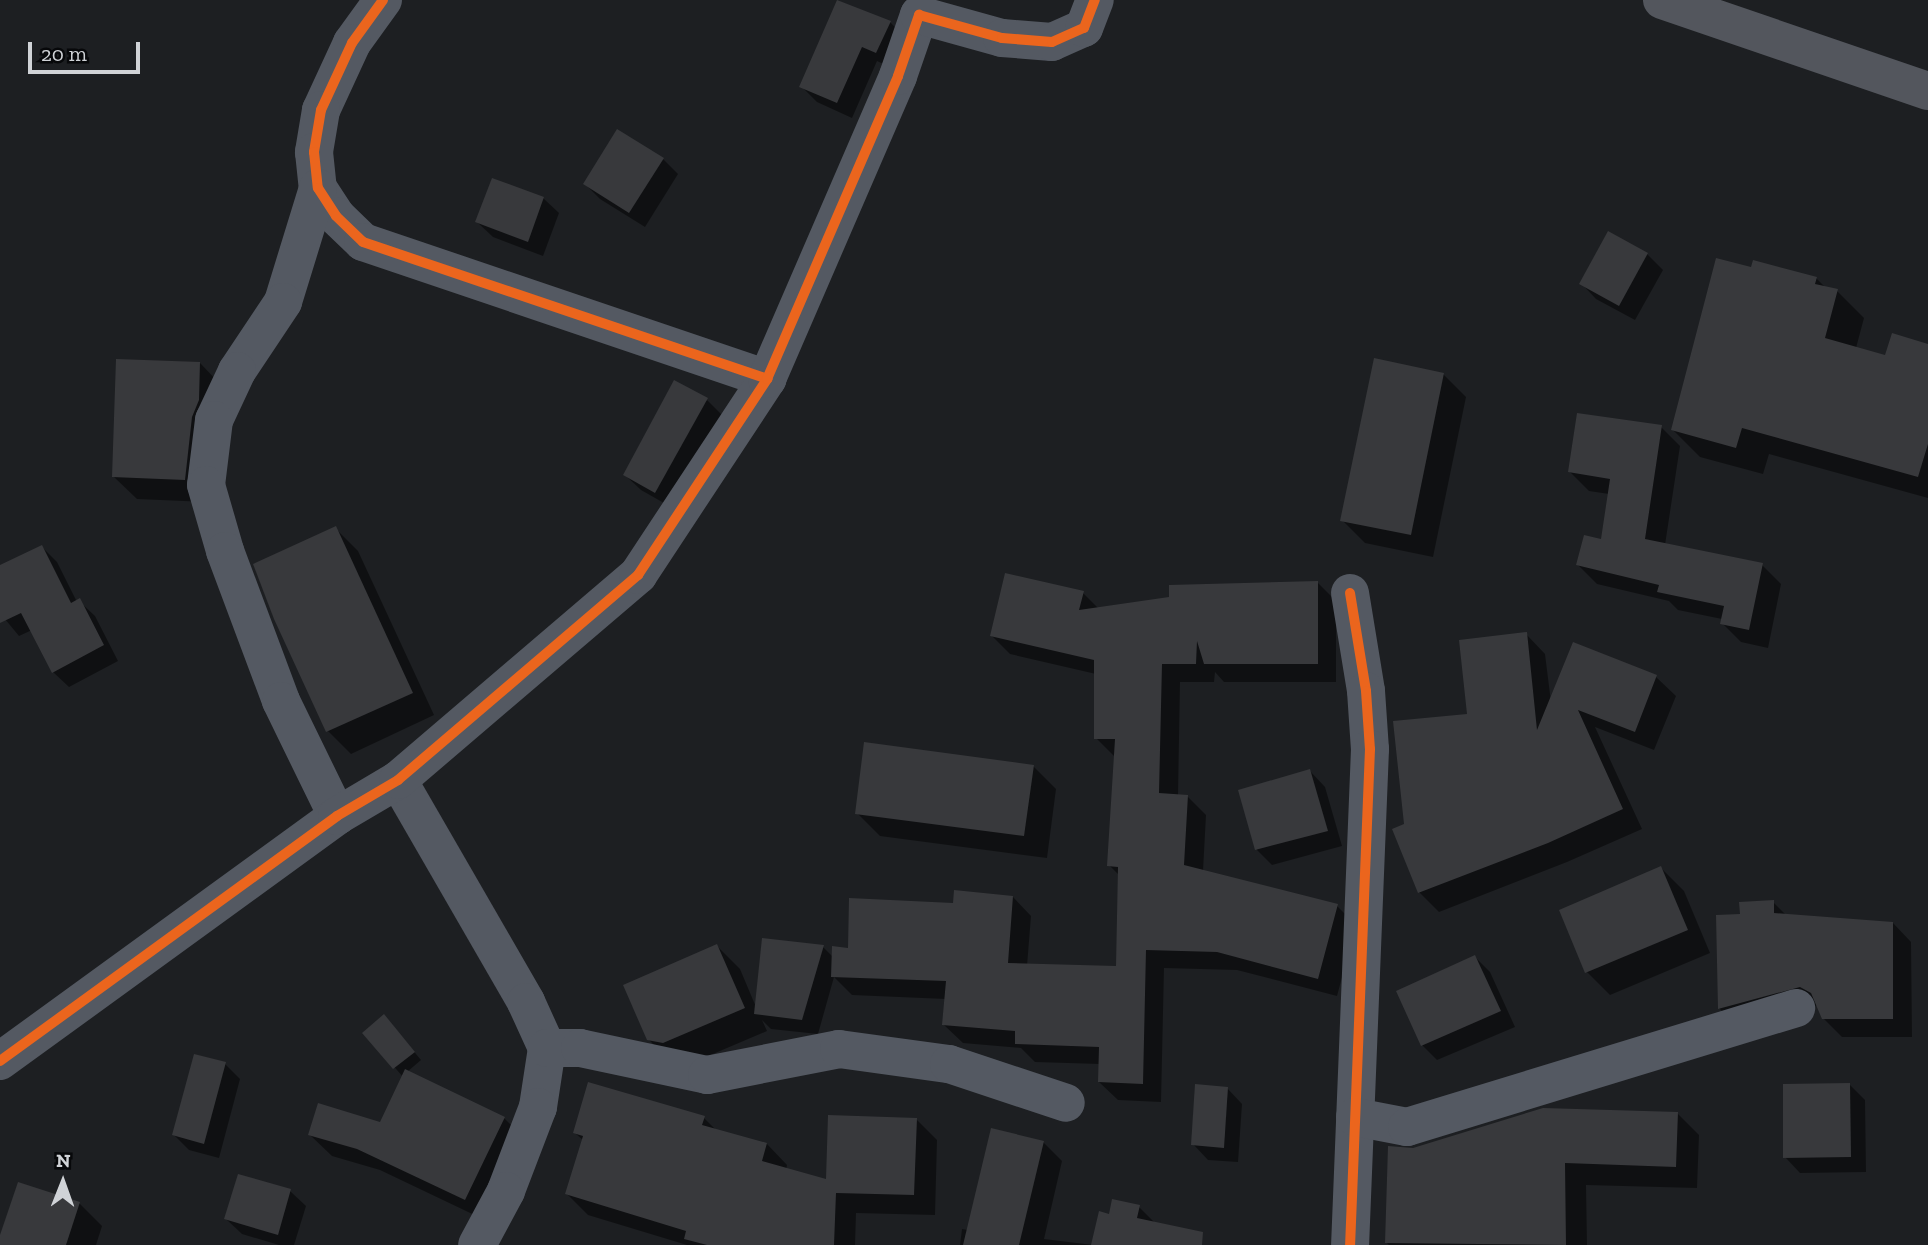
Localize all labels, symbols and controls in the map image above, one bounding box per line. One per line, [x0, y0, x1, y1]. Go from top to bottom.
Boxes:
scale bar [32, 28, 144, 72]
text: 20 m [41, 41, 87, 66]
north arrow [28, 1147, 98, 1217]
text: N [56, 1149, 71, 1172]

